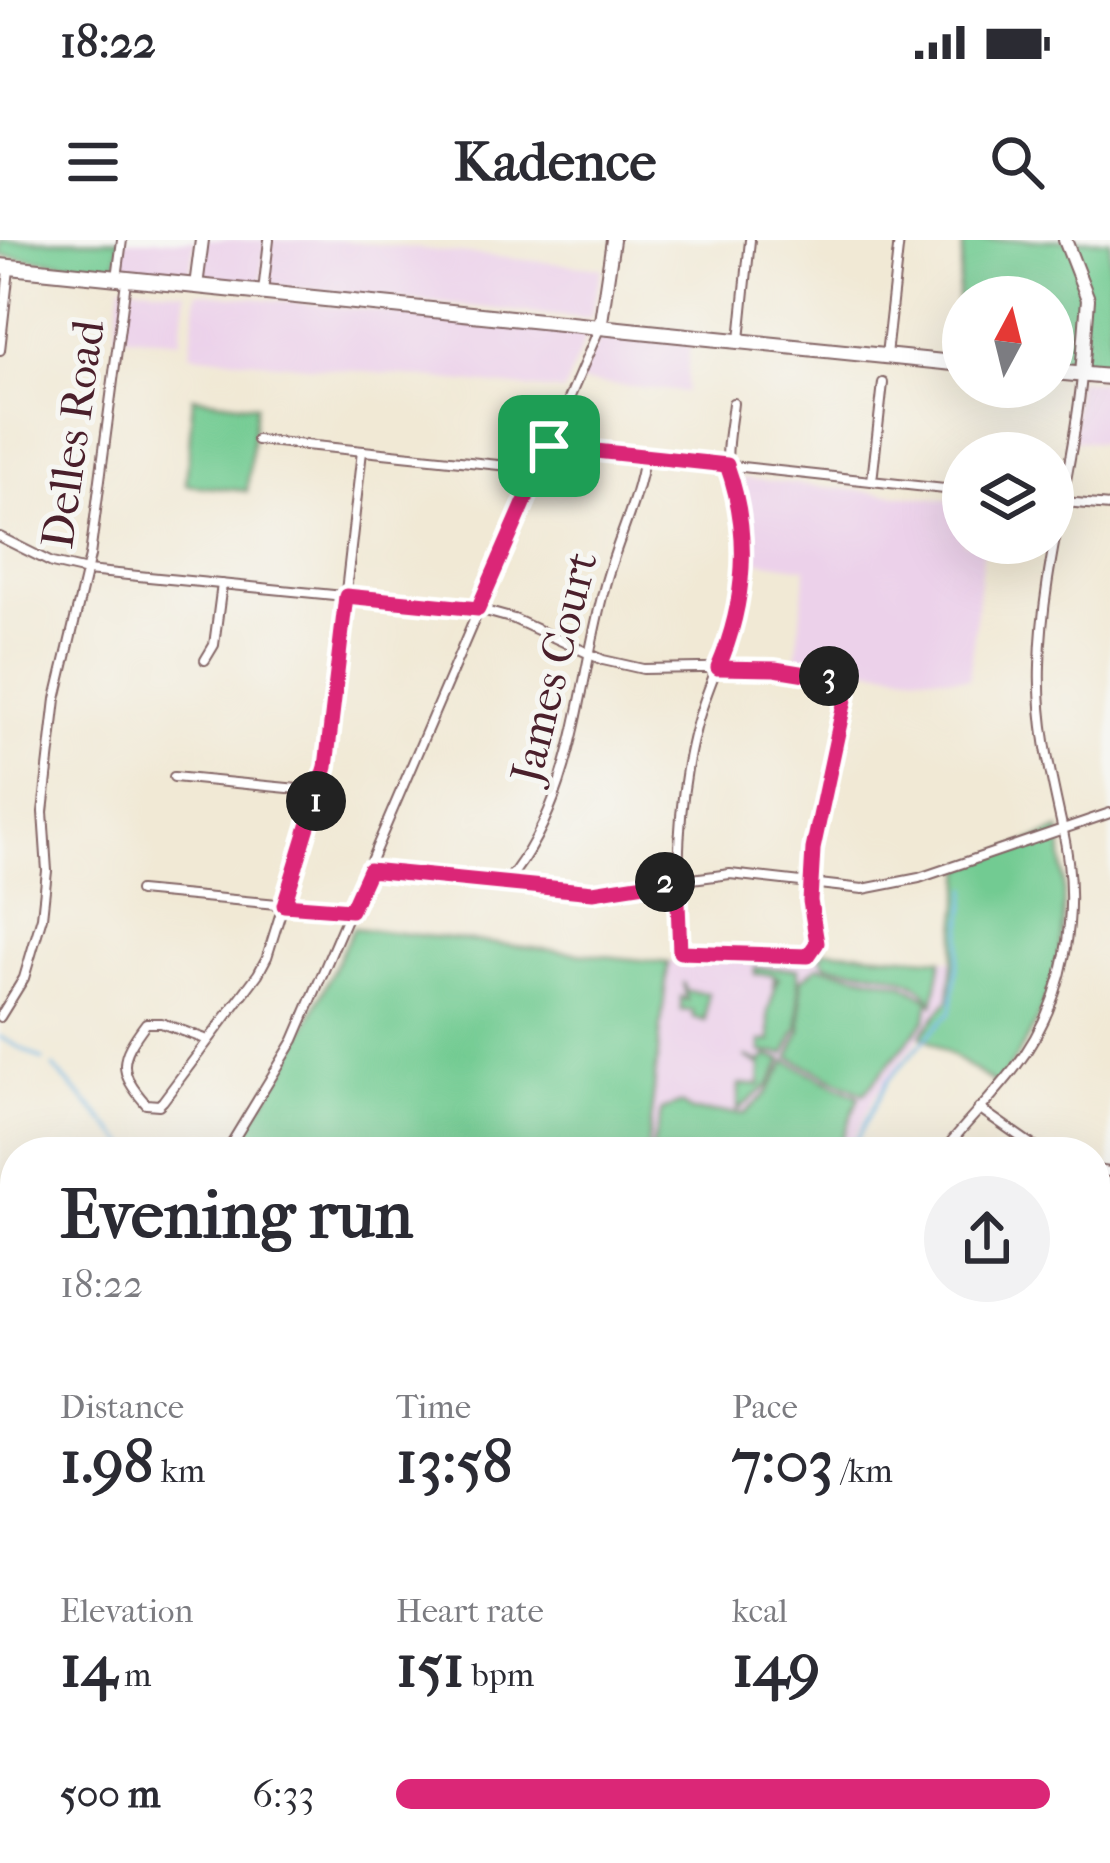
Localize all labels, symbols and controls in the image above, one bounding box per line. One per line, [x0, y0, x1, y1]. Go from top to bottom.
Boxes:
text: 18:22 [60, 16, 156, 69]
icon: menu [60, 129, 126, 195]
icon: search [984, 129, 1050, 195]
text: Kadence [454, 131, 656, 194]
north arrow [942, 276, 1074, 408]
map controls [942, 276, 1074, 564]
street label: Delles Road [31, 316, 116, 552]
pin [498, 395, 600, 497]
icon: arrive [516, 413, 582, 479]
button: layers [942, 432, 1074, 564]
street label: James Court [499, 546, 609, 791]
pin: 3 [799, 646, 859, 706]
text: 3 [822, 656, 836, 695]
pin: 1 [286, 771, 346, 831]
text: 1 [310, 781, 322, 820]
pin: 2 [635, 852, 695, 912]
text: 2 [657, 862, 673, 901]
button: share [924, 1176, 1050, 1302]
text: Evening run [60, 1177, 413, 1254]
text: 18:22 [60, 1261, 143, 1307]
text: Distance [60, 1388, 184, 1427]
text: Time [396, 1388, 471, 1427]
text: Pace [732, 1388, 798, 1427]
text: 1.98 [60, 1427, 154, 1498]
text: 13:58 [396, 1427, 513, 1498]
text: 7:03 [732, 1427, 833, 1498]
text: km [154, 1452, 205, 1491]
text: /km [833, 1452, 893, 1491]
text: Elevation [60, 1592, 193, 1631]
text: Heart rate [396, 1592, 544, 1631]
text: kcal [732, 1592, 788, 1631]
text: 14 [60, 1631, 117, 1702]
text: 151 [396, 1631, 465, 1702]
text: 149 [732, 1631, 820, 1702]
text: m [117, 1656, 151, 1695]
text: bpm [465, 1656, 534, 1695]
text: 500 m [60, 1771, 161, 1817]
text: 6:33 [252, 1771, 315, 1817]

